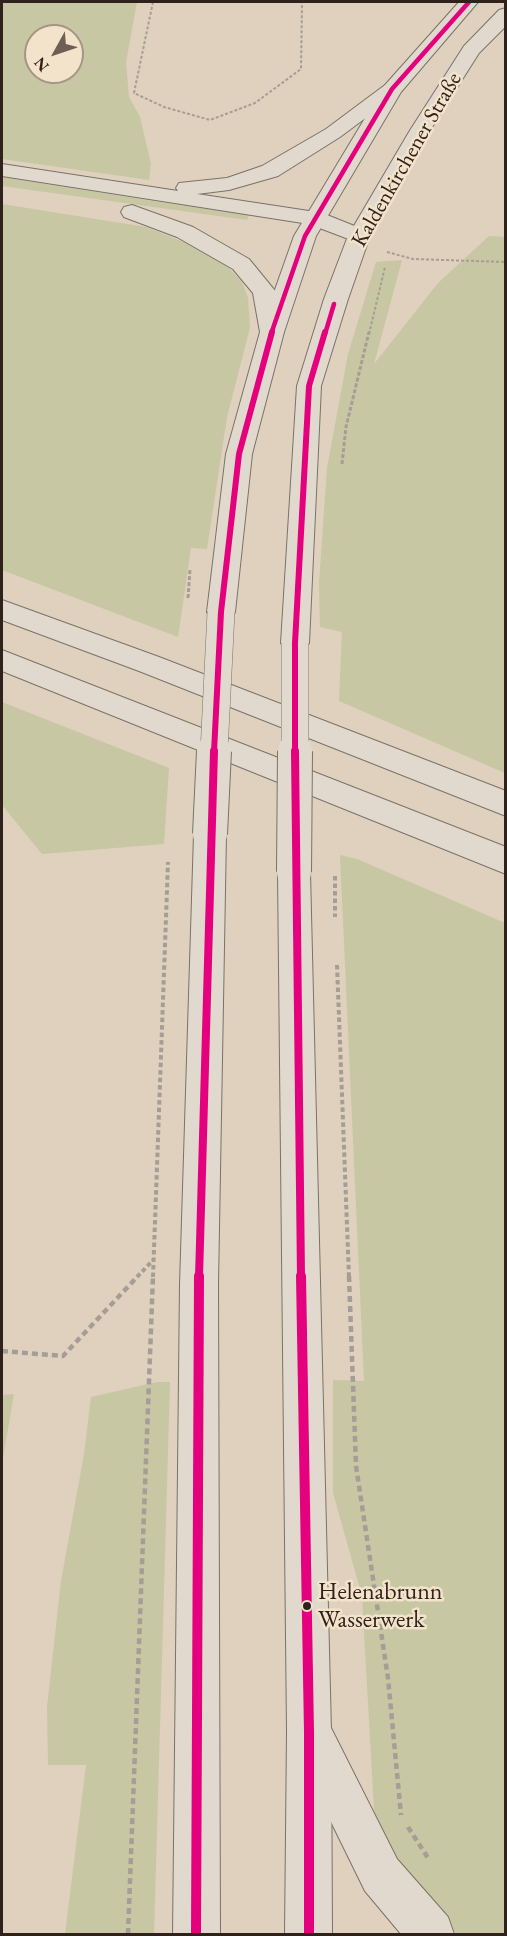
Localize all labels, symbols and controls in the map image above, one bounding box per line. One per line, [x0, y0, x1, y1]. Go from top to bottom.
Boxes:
north arrow [24, 24, 84, 84]
text: N [29, 53, 54, 76]
street label: Kaldenkirchener Straße [346, 68, 468, 252]
place label: Helenabrunn Wasserwerk [318, 1578, 443, 1634]
marker: Helenabrunn Wasserwerk [301, 1600, 313, 1612]

